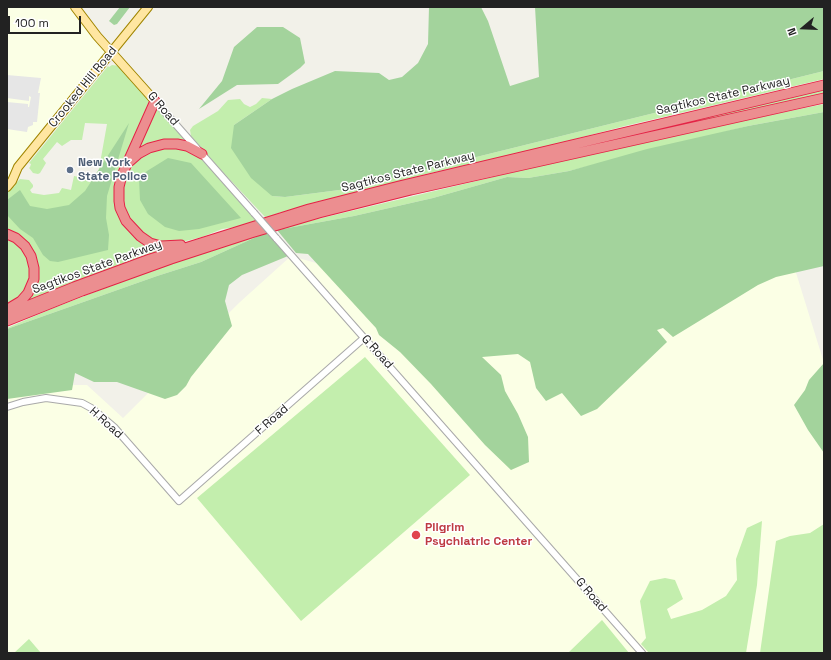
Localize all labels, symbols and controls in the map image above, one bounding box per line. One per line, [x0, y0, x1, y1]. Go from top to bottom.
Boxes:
scale bar [10, 8, 83, 34]
north arrow [783, 8, 823, 48]
text: 100 m [15, 15, 49, 31]
text: N [784, 26, 799, 38]
street label: Crooked Hill Road [46, 44, 120, 130]
street label: Sagtikos State Parkway [655, 74, 791, 118]
street label: G Road [144, 89, 182, 129]
street label: Sagtikos State Parkway [340, 148, 476, 196]
place label: New York State Police [78, 156, 147, 184]
marker: New York State Police [65, 165, 75, 175]
street label: Sagtikos State Parkway [30, 237, 164, 297]
street label: G Road [358, 332, 396, 372]
street label: F Road [253, 402, 291, 438]
street label: H Road [86, 404, 126, 442]
place label: Pilgrim Psychiatric Center [425, 521, 532, 549]
marker: Pilgrim Psychiatric Center [410, 529, 422, 541]
street label: G Road [572, 575, 610, 615]

